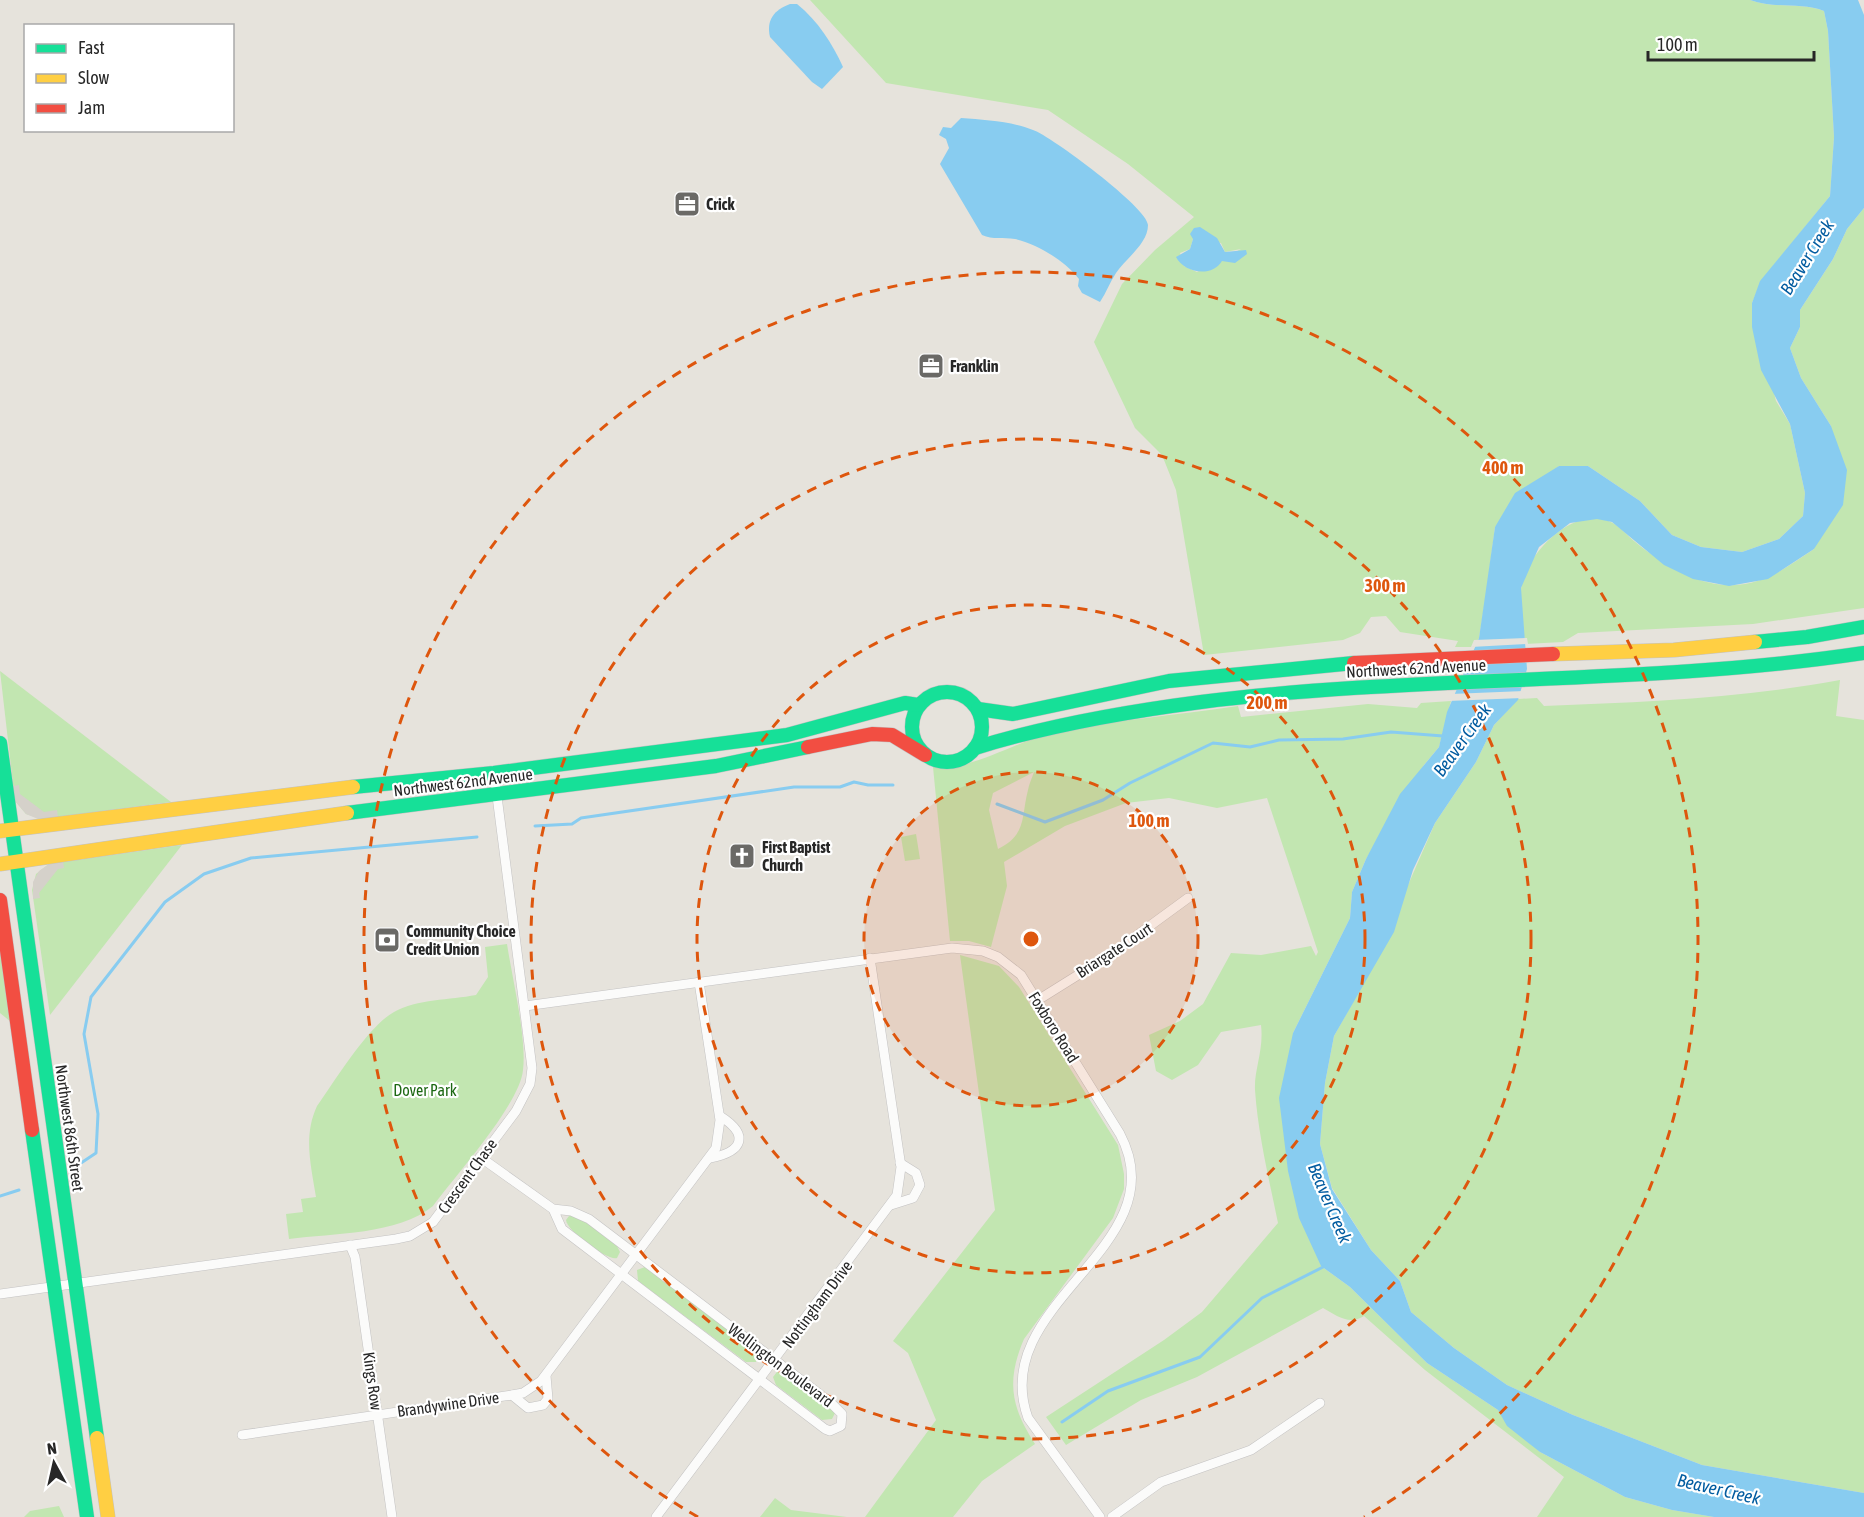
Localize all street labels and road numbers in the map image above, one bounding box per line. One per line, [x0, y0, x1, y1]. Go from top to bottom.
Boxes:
street label: Northwest 62nd Avenue [1346, 655, 1486, 681]
street label: Northwest 62nd Avenue [392, 765, 534, 799]
street label: Briargate Court [1073, 918, 1156, 982]
street label: Foxboro Road [1025, 988, 1083, 1066]
street label: Northwest 86th Street [52, 1064, 88, 1193]
street label: Crescent Chase [434, 1135, 500, 1217]
street label: Nottingham Drive [778, 1257, 856, 1352]
street label: Wellington Boulevard [724, 1320, 837, 1411]
street label: Kings Row [359, 1351, 386, 1412]
street label: Brandywine Drive [396, 1388, 500, 1421]

